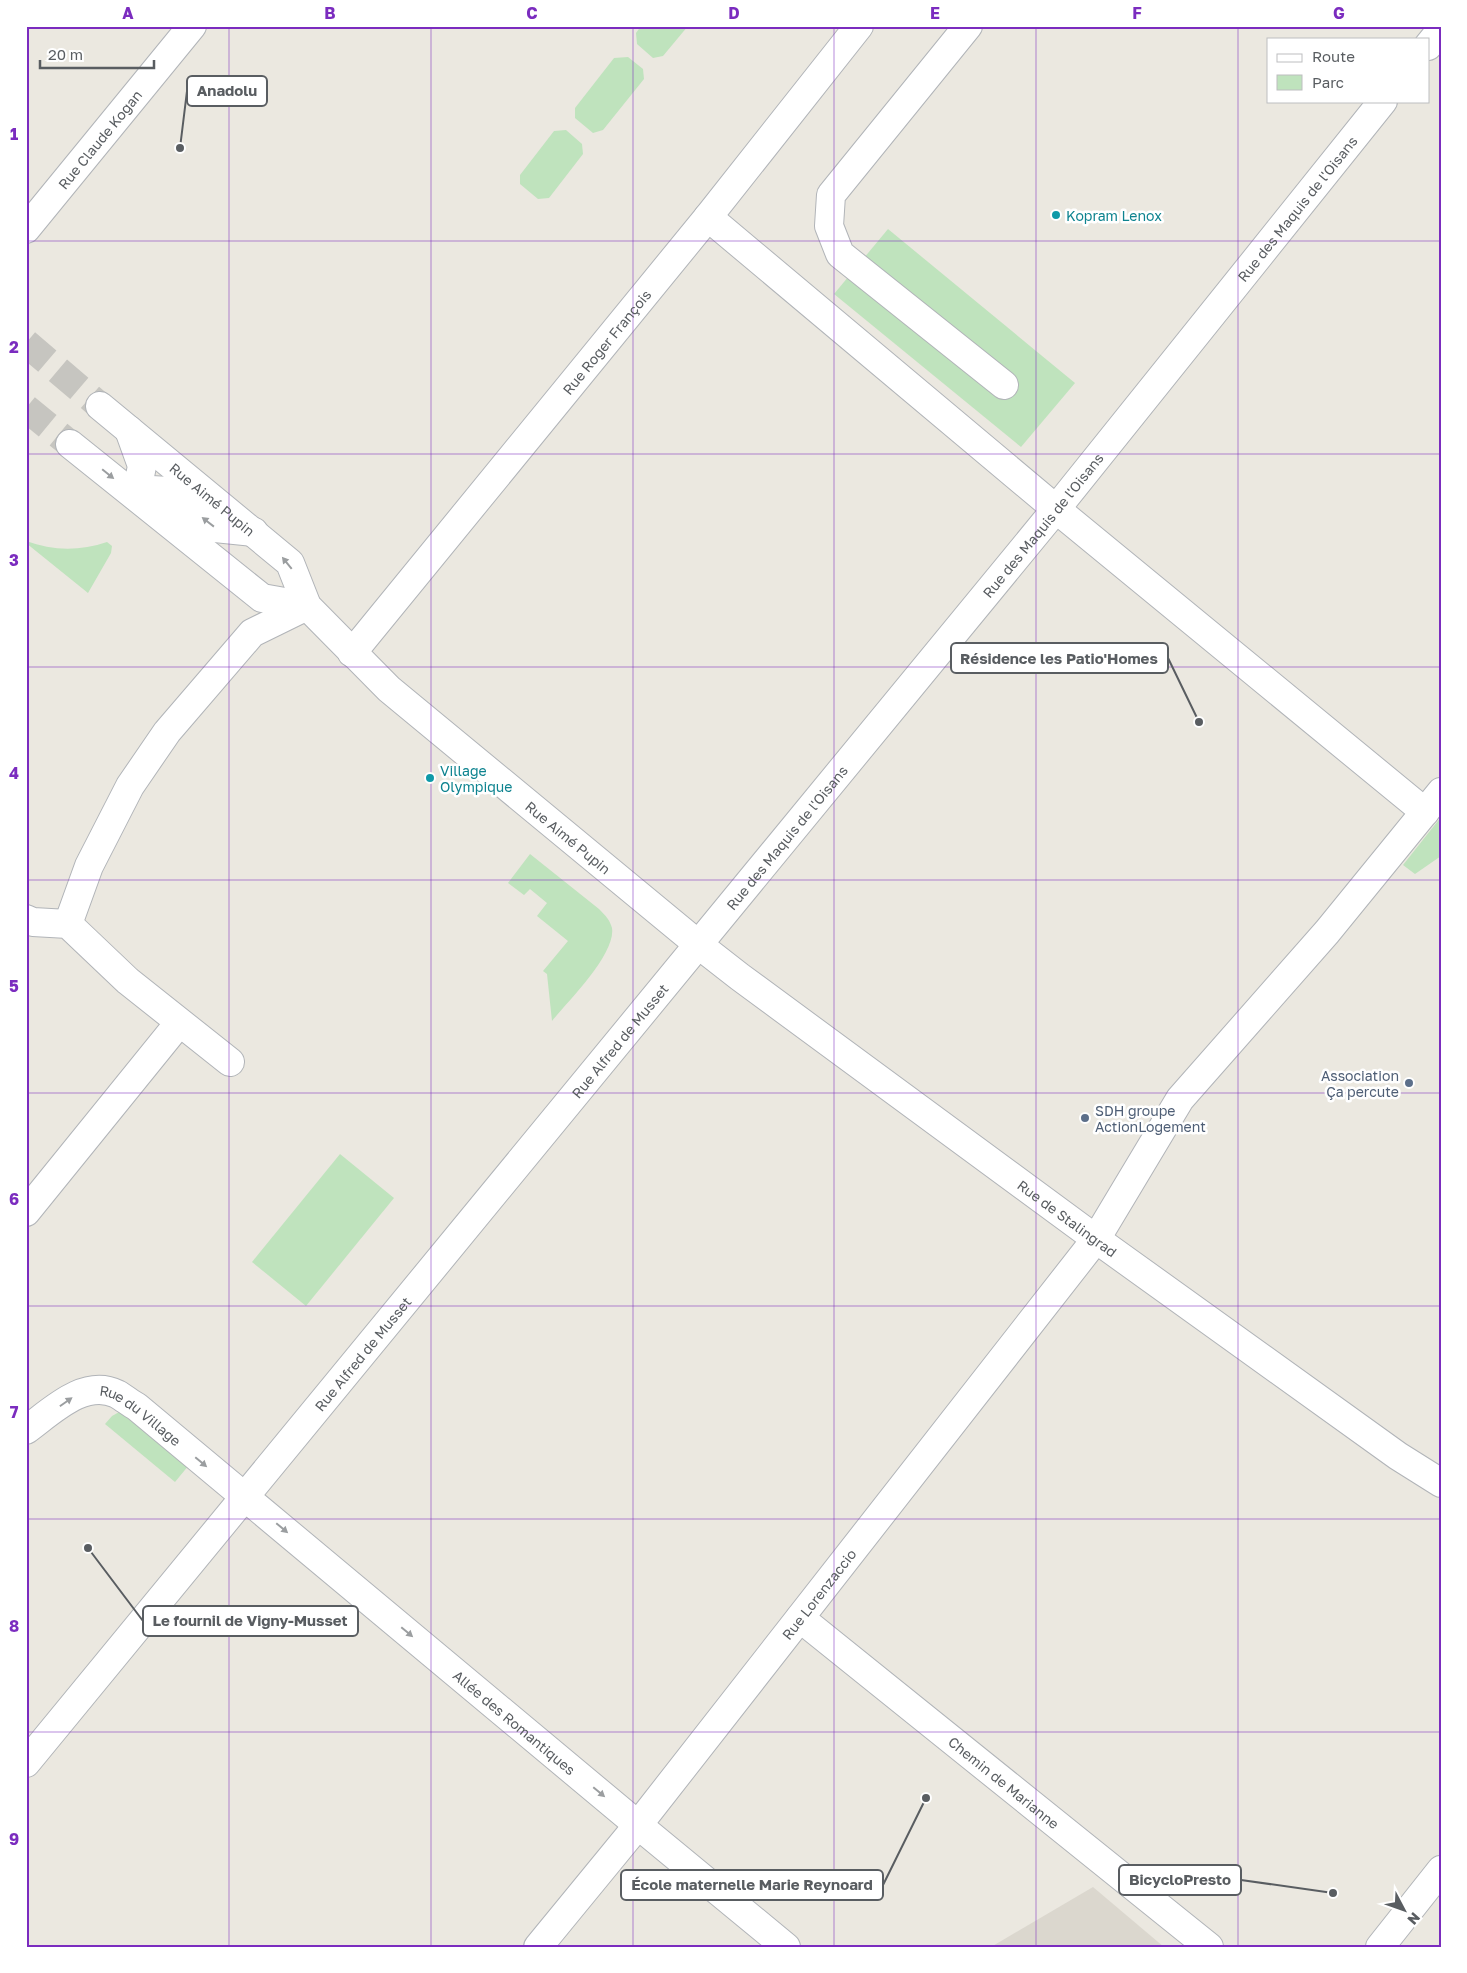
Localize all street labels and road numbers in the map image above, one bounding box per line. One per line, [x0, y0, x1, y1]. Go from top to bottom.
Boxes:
street label: Rue Claude Kogan [54, 86, 145, 192]
street label: Rue des Maquis de l'Oisans [1233, 132, 1360, 285]
street label: Rue Roger François [558, 286, 654, 397]
street label: Rue des Maquis de l'Oisans [979, 449, 1106, 601]
street label: Rue Aimé Pupin [167, 459, 259, 539]
street label: Rue des Maquis de l'Oisans [722, 762, 851, 913]
street label: Rue Aimé Pupin [522, 797, 614, 877]
street label: Rue Alfred de Musset [568, 980, 671, 1101]
street label: Rue de Stalingrad [1014, 1176, 1121, 1260]
street label: Rue Alfred de Musset [311, 1293, 414, 1414]
street label: Rue du Village [99, 1381, 185, 1449]
street label: Rue Lorenzaccio [778, 1545, 859, 1643]
street label: Allée des Romantiques [450, 1666, 579, 1778]
street label: Chemin de Marianne [945, 1733, 1063, 1832]

